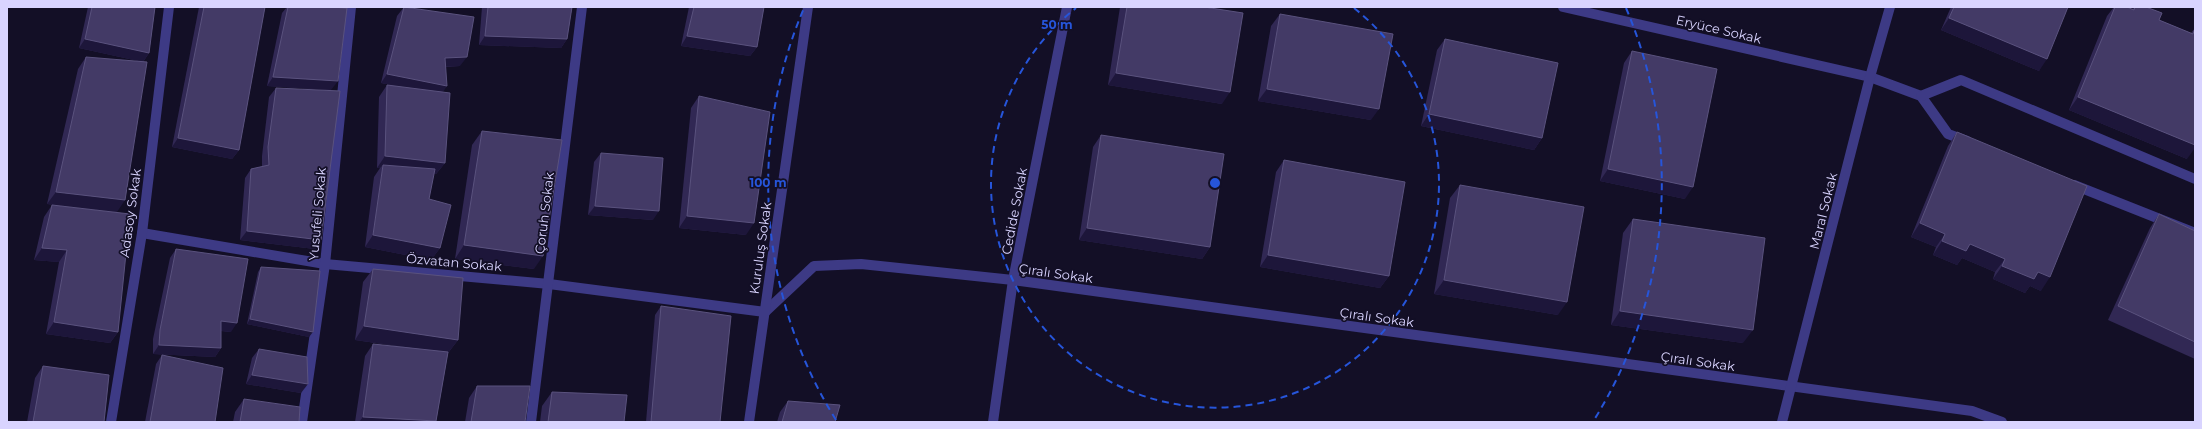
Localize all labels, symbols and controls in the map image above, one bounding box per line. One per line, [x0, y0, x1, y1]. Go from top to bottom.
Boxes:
street label: Eryüce Sokak [1675, 11, 1764, 47]
text: 50 m [1041, 17, 1073, 32]
street label: Cedide Sokak [998, 166, 1030, 256]
street label: Adasoy Sokak [116, 167, 144, 259]
street label: Yusufeli Sokak [305, 167, 329, 261]
street label: Çoruh Sokak [531, 171, 557, 255]
street label: Maral Sokak [1806, 171, 1840, 251]
text: 100 m [750, 175, 786, 190]
centre of rings [1208, 176, 1222, 190]
street label: Kuruluş Sokak [746, 201, 774, 295]
street label: Özvatan Sokak [405, 250, 503, 274]
street label: Çıralı Sokak [1018, 260, 1094, 286]
street label: Çıralı Sokak [1339, 304, 1415, 330]
street label: Çıralı Sokak [1660, 348, 1736, 374]

